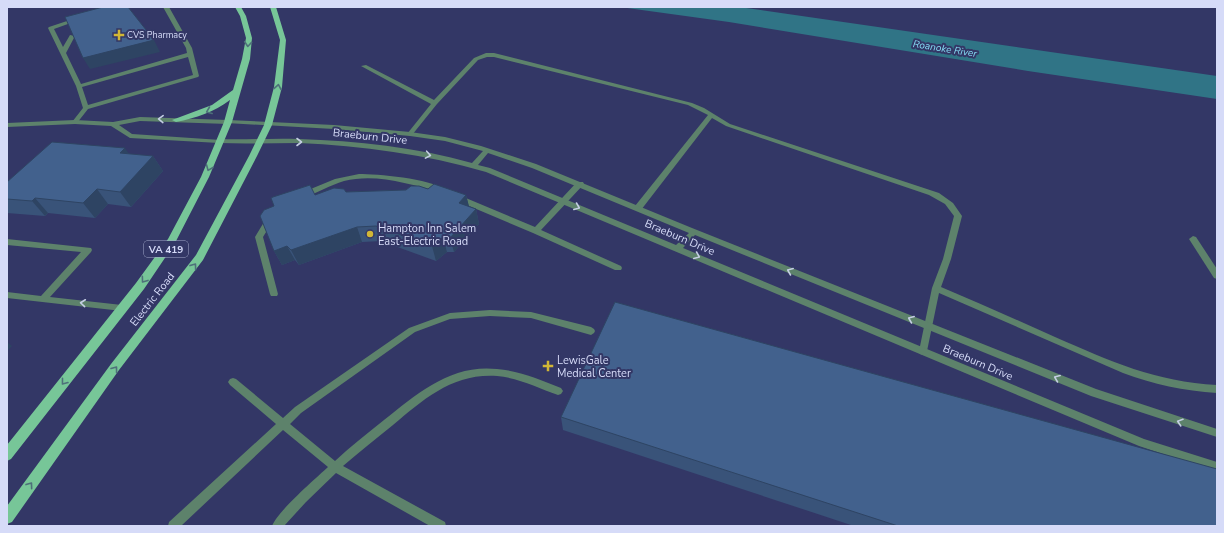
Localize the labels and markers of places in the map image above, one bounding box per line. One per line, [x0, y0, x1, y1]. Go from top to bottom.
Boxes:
place label: CVS Pharmacy [127, 29, 187, 41]
marker: CVS Pharmacy [114, 30, 124, 40]
place label: Hampton Inn Salem East-Electric Road [378, 221, 476, 249]
marker: Hampton Inn Salem East-Electric Road [365, 229, 375, 239]
place label: LewisGale Medical Center [557, 353, 631, 381]
marker: LewisGale Medical Center [542, 360, 554, 372]

